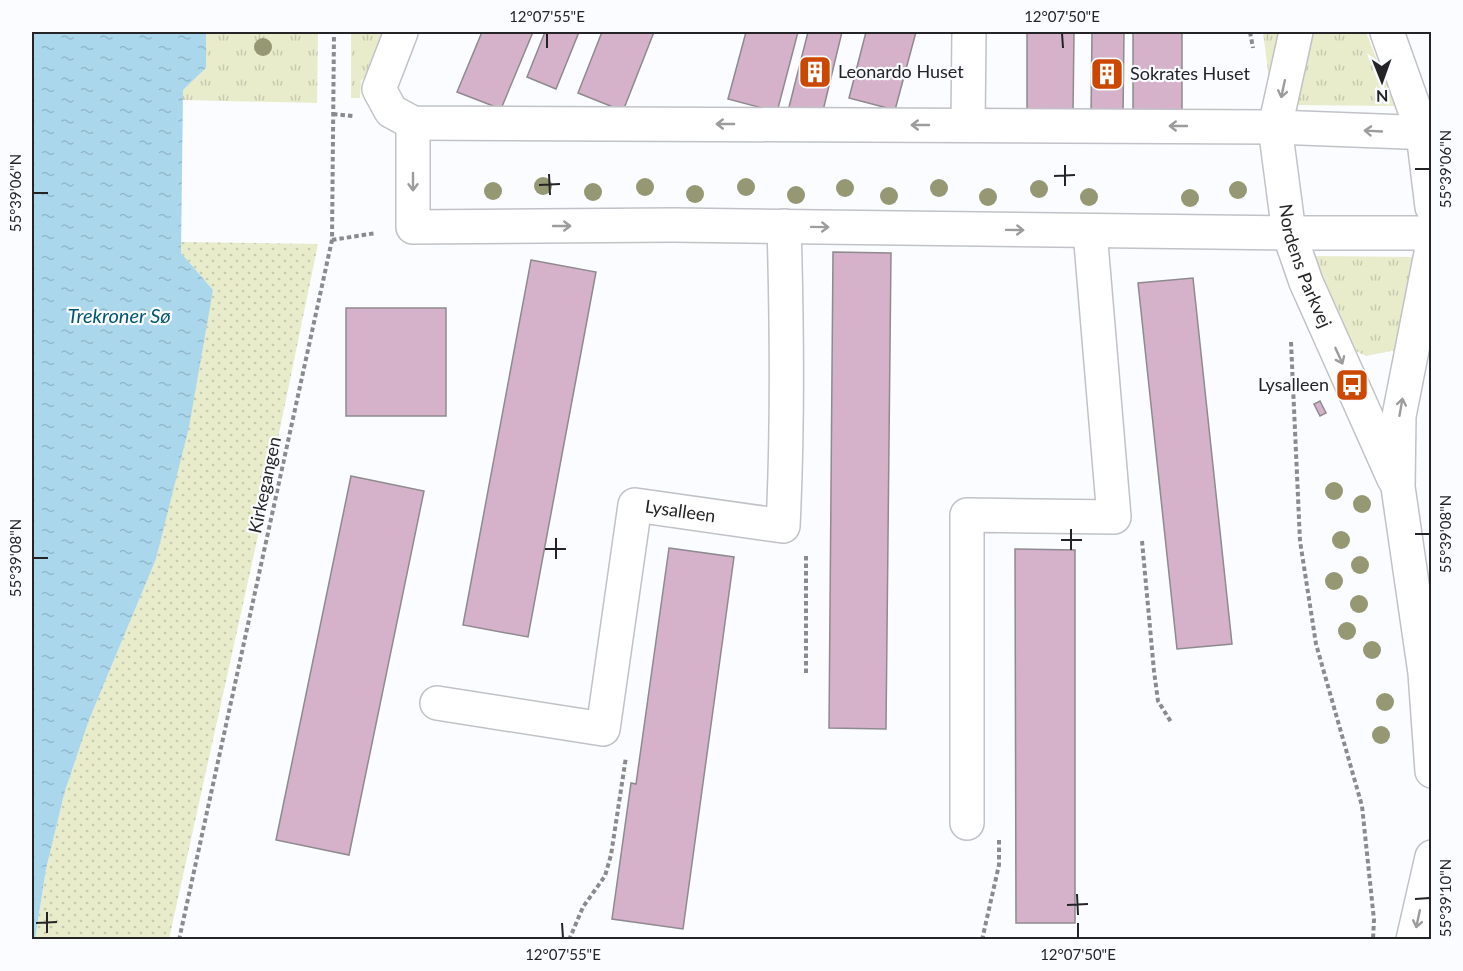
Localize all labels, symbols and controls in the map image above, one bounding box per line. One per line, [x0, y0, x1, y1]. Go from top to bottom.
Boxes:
text: 12°07'55"E [509, 7, 585, 25]
text: 12°07'50"E [1024, 7, 1100, 25]
north arrow [1352, 51, 1412, 111]
building icon: Leonardo Huset [797, 54, 833, 90]
building icon: Sokrates Huset [1089, 56, 1125, 92]
place label: Leonardo Huset [838, 60, 964, 82]
place label: Sokrates Huset [1130, 62, 1250, 84]
one-way arrow [1277, 78, 1288, 98]
text: N [1376, 87, 1389, 106]
one-way arrow [716, 118, 736, 130]
one-way arrow [911, 119, 931, 131]
one-way arrow [1169, 120, 1189, 132]
one-way arrow [1364, 125, 1384, 136]
text: 55°39'06"N [1436, 130, 1454, 208]
text: 55°39'06"N [6, 154, 24, 232]
one-way arrow [407, 171, 419, 191]
street label: Nordens Parkvej [1275, 202, 1337, 331]
one-way arrow [552, 220, 572, 232]
one-way arrow [810, 221, 830, 233]
one-way arrow [1005, 224, 1025, 236]
water label: Trekroner Sø [67, 303, 171, 327]
one-way arrow [1334, 346, 1346, 364]
bus stop icon: Lysalleen [1334, 367, 1370, 403]
place label: Lysalleen [1258, 373, 1329, 395]
one-way arrow [1396, 398, 1407, 418]
street label: Kirkegangen [243, 435, 285, 535]
street label: Lysalleen [644, 495, 717, 526]
text: 55°39'08"N [1436, 495, 1454, 573]
text: 55°39'08"N [6, 519, 24, 597]
text: 55°39'10"N [1436, 859, 1454, 937]
one-way arrow [1412, 908, 1423, 928]
text: 12°07'55"E [525, 945, 601, 963]
text: 12°07'50"E [1040, 945, 1116, 963]

